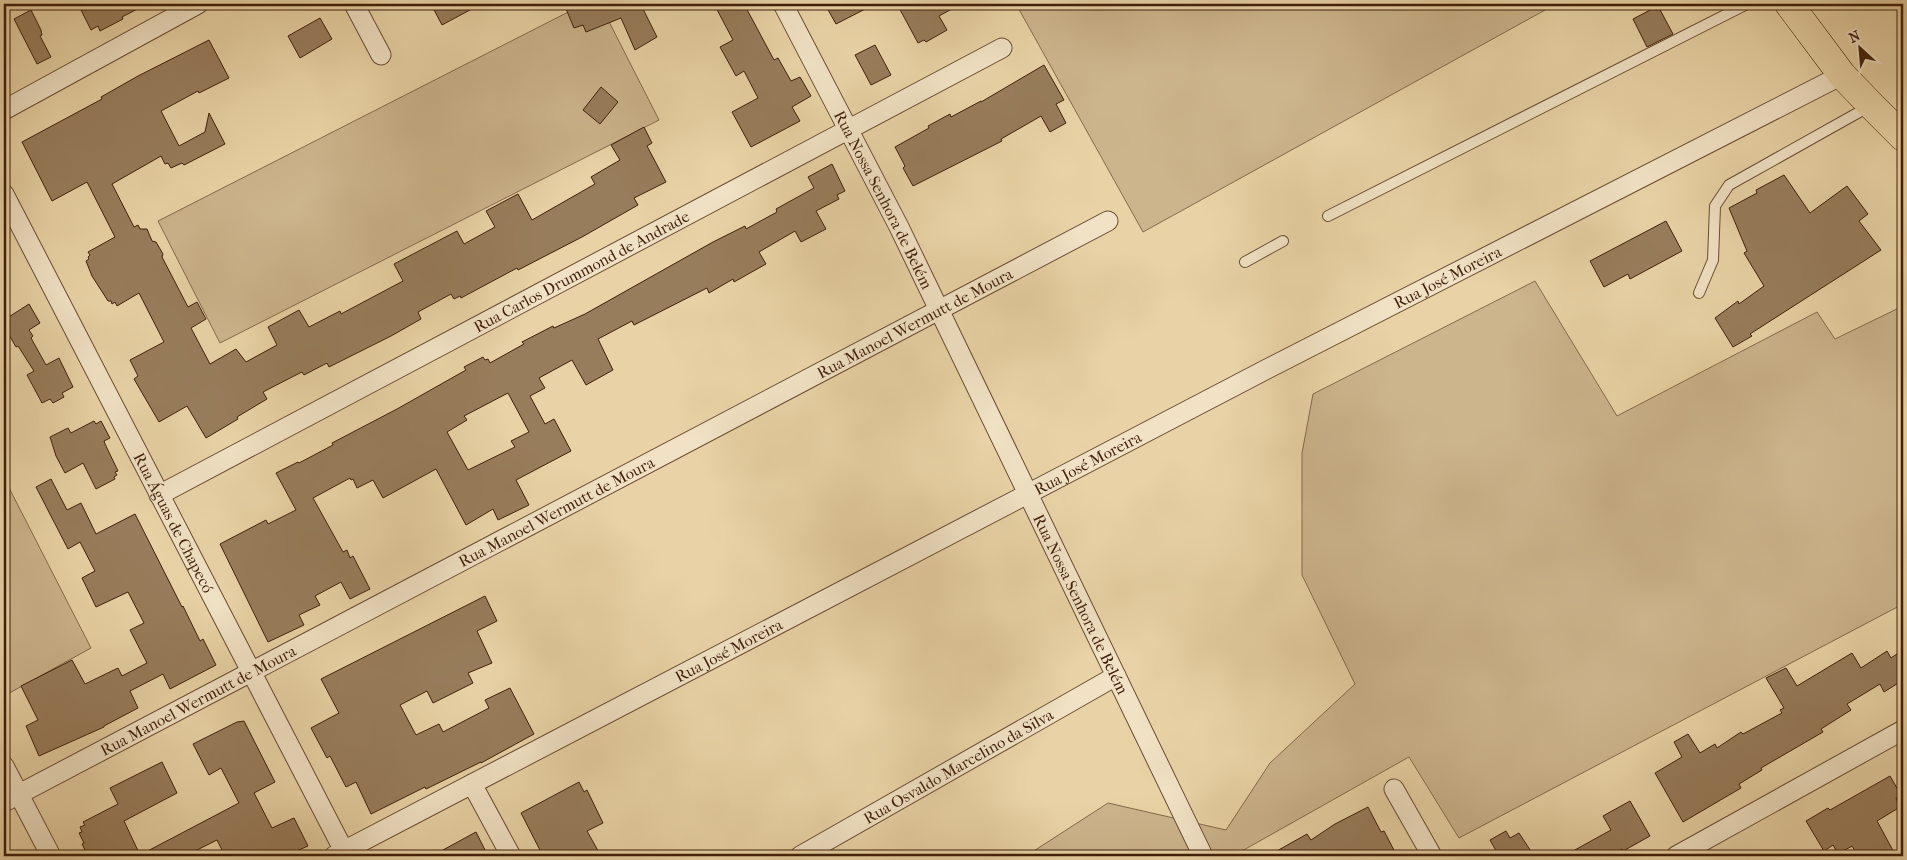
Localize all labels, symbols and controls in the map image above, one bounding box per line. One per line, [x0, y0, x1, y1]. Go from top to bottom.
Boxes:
north arrow [1834, 22, 1884, 72]
text: N [1846, 27, 1863, 47]
street label: Rua Nossa Senhora de Belém [830, 107, 937, 293]
street label: Rua Carlos Drummond de Andrade [470, 206, 692, 336]
street label: Rua José Moreira [1390, 241, 1505, 312]
street label: Rua Manoel Wermutt de Moura [813, 263, 1016, 382]
street label: Rua José Moreira [1031, 427, 1145, 498]
street label: Rua Águas de Chapecó [130, 449, 218, 596]
street label: Rua Manoel Wermutt de Moura [455, 452, 658, 571]
street label: Rua Nossa Senhora de Belém [1030, 511, 1133, 698]
street label: Rua José Moreira [672, 614, 786, 686]
street label: Rua Manoel Wermutt de Moura [97, 640, 299, 759]
street label: Rua Osvaldo Marcelino da Silva [860, 704, 1057, 827]

